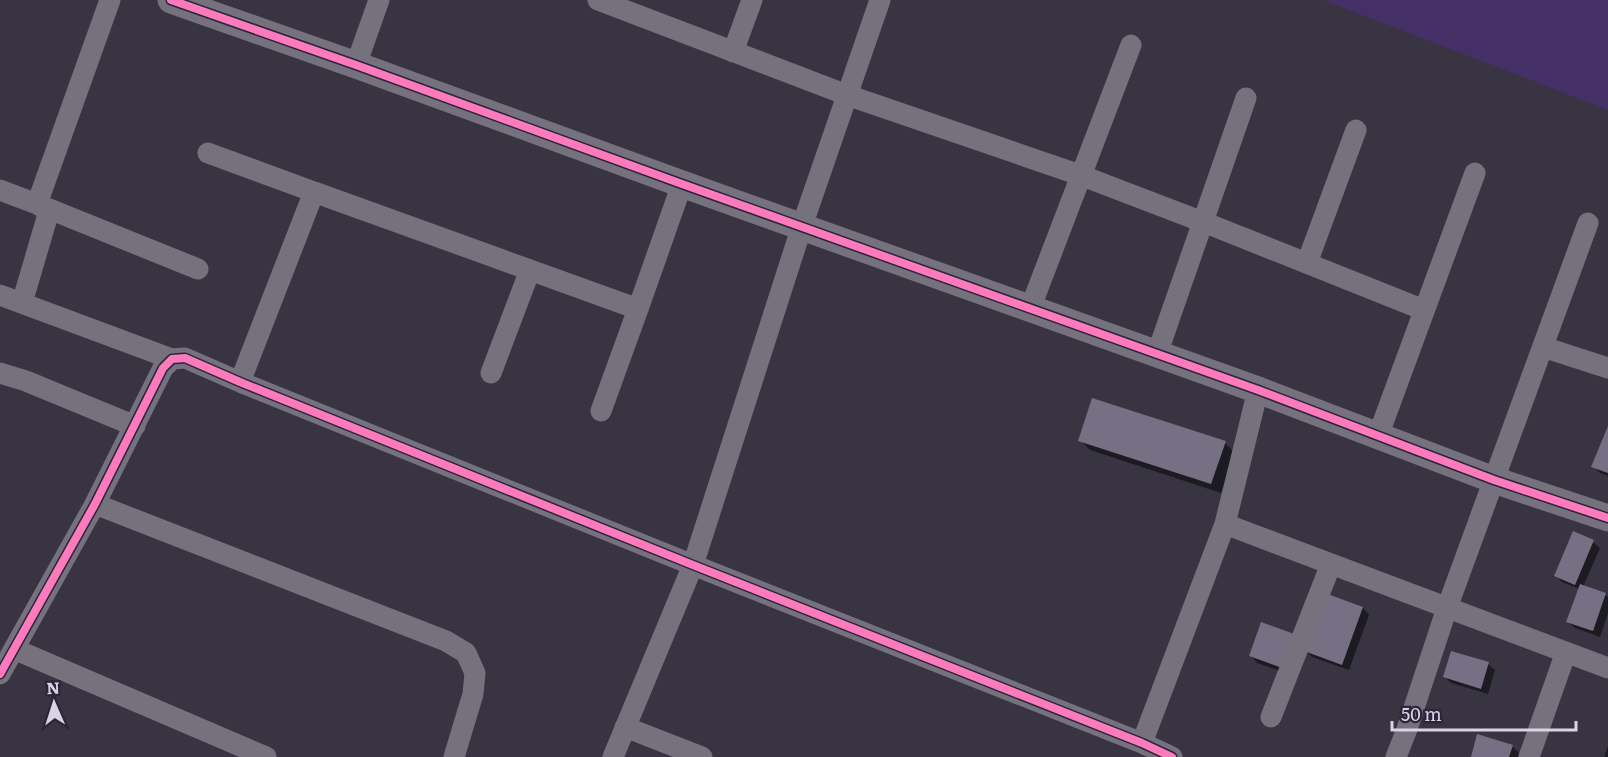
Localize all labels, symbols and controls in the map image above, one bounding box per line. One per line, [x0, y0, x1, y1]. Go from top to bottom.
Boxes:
north arrow [24, 673, 84, 733]
text: N [46, 675, 61, 699]
scale bar [1392, 694, 1576, 732]
text: 50 m [1401, 700, 1442, 727]

